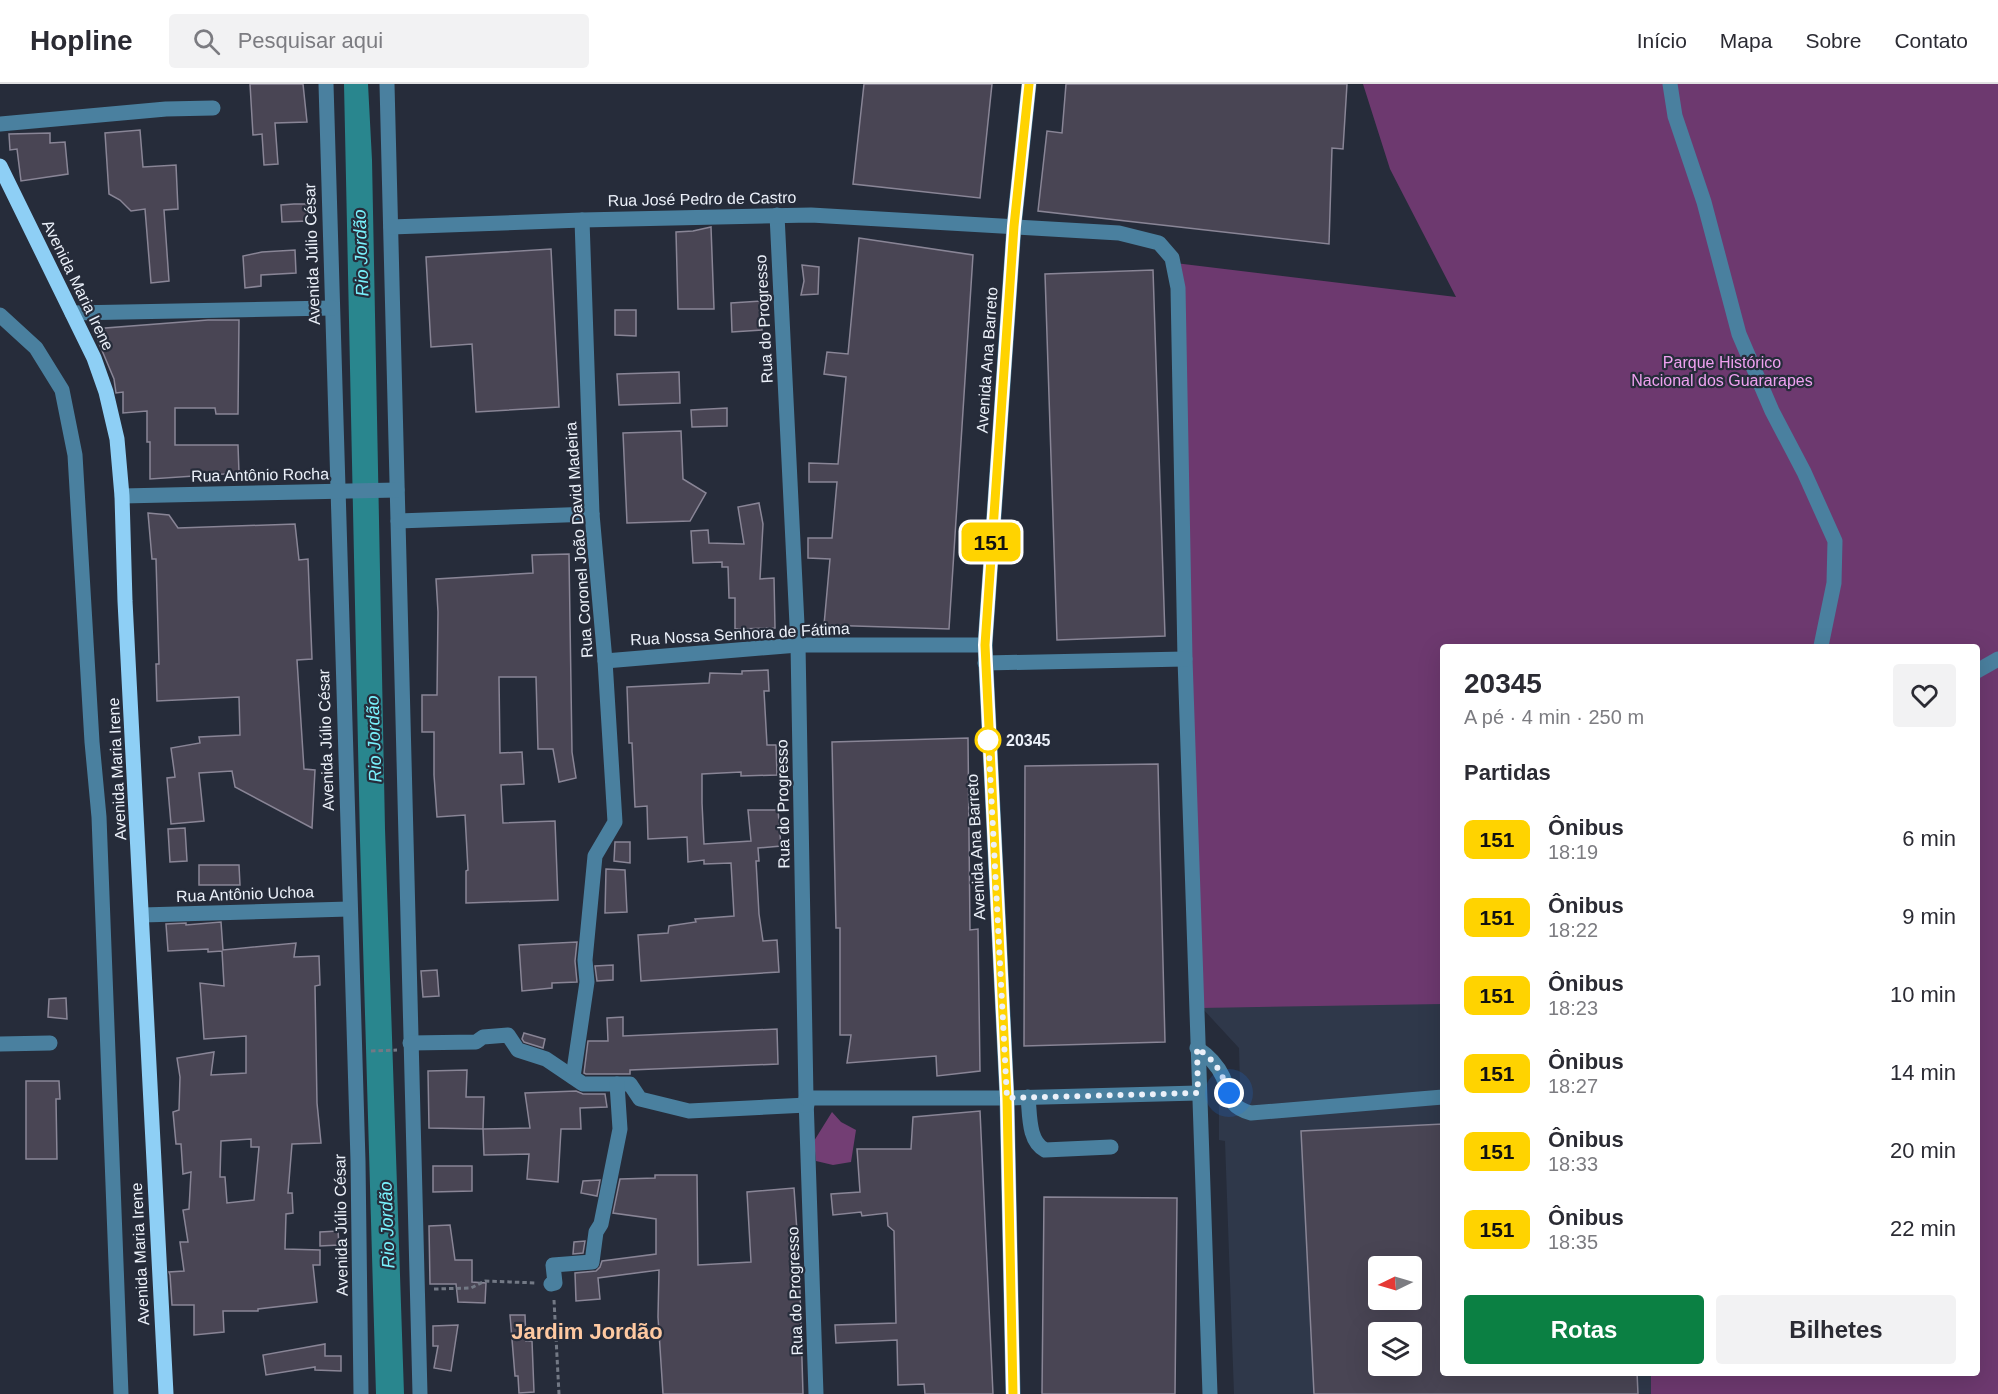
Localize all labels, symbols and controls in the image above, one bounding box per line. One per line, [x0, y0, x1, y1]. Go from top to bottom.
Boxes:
search box [169, 14, 589, 68]
text: Hopline [30, 25, 133, 56]
icon: search [190, 25, 223, 58]
text: Pesquisar aqui [238, 28, 383, 53]
text: Início [1637, 29, 1687, 52]
text: Mapa [1720, 29, 1772, 52]
text: Sobre [1805, 29, 1861, 52]
text: Contato [1894, 29, 1968, 52]
street label: Avenida Júlio César [301, 182, 323, 325]
street label: Rua José Pedro de Castro [608, 189, 797, 209]
water label: Rio Jordão [349, 209, 373, 297]
street label: Avenida Maria Irene [39, 217, 117, 353]
street label: Rua do Progresso [752, 254, 776, 384]
street label: Avenida Ana Barreto [973, 286, 1001, 434]
park label: Parque Histórico Nacional dos Guararapes [1631, 354, 1813, 389]
street label: Rua Coronel João David Madeira [562, 421, 596, 659]
street label: Rua Antônio Rocha [191, 465, 329, 485]
line badge: 151 [956, 522, 1026, 562]
text: 151 [973, 531, 1009, 554]
street label: Rua Nossa Senhora de Fátima [630, 620, 850, 648]
button: heart [1893, 664, 1956, 727]
street label: Avenida Júlio César [315, 668, 337, 811]
text: 20345 [1464, 668, 1542, 699]
water label: Rio Jordão [362, 695, 386, 783]
street label: Avenida Maria Irene [105, 697, 129, 841]
text: A pé · 4 min · 250 m [1464, 706, 1644, 728]
marker: 20345 [975, 727, 1001, 753]
place label: 20345 [1006, 732, 1051, 749]
street label: Rua do Progresso [773, 739, 793, 869]
text: Partidas [1464, 760, 1551, 785]
street label: Avenida Ana Barreto [964, 773, 988, 921]
text: Ônibus [1548, 815, 1624, 840]
text: 6 min [1902, 826, 1956, 851]
text: 151 [1479, 828, 1515, 851]
text: 18:19 [1548, 841, 1598, 863]
street label: Rua Antônio Uchoa [176, 883, 314, 905]
text: Ônibus [1548, 893, 1624, 918]
text: 9 min [1902, 904, 1956, 929]
text: 151 [1479, 906, 1515, 929]
text: 18:22 [1548, 919, 1598, 941]
text: Ônibus [1548, 971, 1624, 996]
text: 10 min [1890, 982, 1956, 1007]
text: 151 [1479, 984, 1515, 1007]
text: 18:23 [1548, 997, 1598, 1019]
text: Ônibus [1548, 1049, 1624, 1074]
text: 14 min [1890, 1060, 1956, 1085]
text: 151 [1479, 1062, 1515, 1085]
text: 18:27 [1548, 1075, 1598, 1097]
your location [1214, 1078, 1244, 1108]
text: Ônibus [1548, 1127, 1624, 1152]
text: 20 min [1890, 1138, 1956, 1163]
text: 151 [1479, 1140, 1515, 1163]
street label: Avenida Júlio César [331, 1153, 351, 1296]
text: 18:33 [1548, 1153, 1598, 1175]
water label: Rio Jordão [375, 1181, 399, 1269]
street label: Avenida Maria Irene [128, 1182, 152, 1326]
text: Ônibus [1548, 1205, 1624, 1230]
text: 22 min [1890, 1216, 1956, 1241]
text: 151 [1479, 1218, 1515, 1241]
street label: Rua do Progresso [784, 1226, 806, 1356]
text: 18:35 [1548, 1231, 1598, 1253]
north arrow [1368, 1256, 1422, 1310]
map controls [1368, 1256, 1422, 1376]
button: Rotas [1464, 1295, 1704, 1364]
button: Bilhetes [1716, 1295, 1956, 1364]
district label: Jardim Jordão [511, 1319, 663, 1344]
button: layers [1368, 1322, 1422, 1376]

